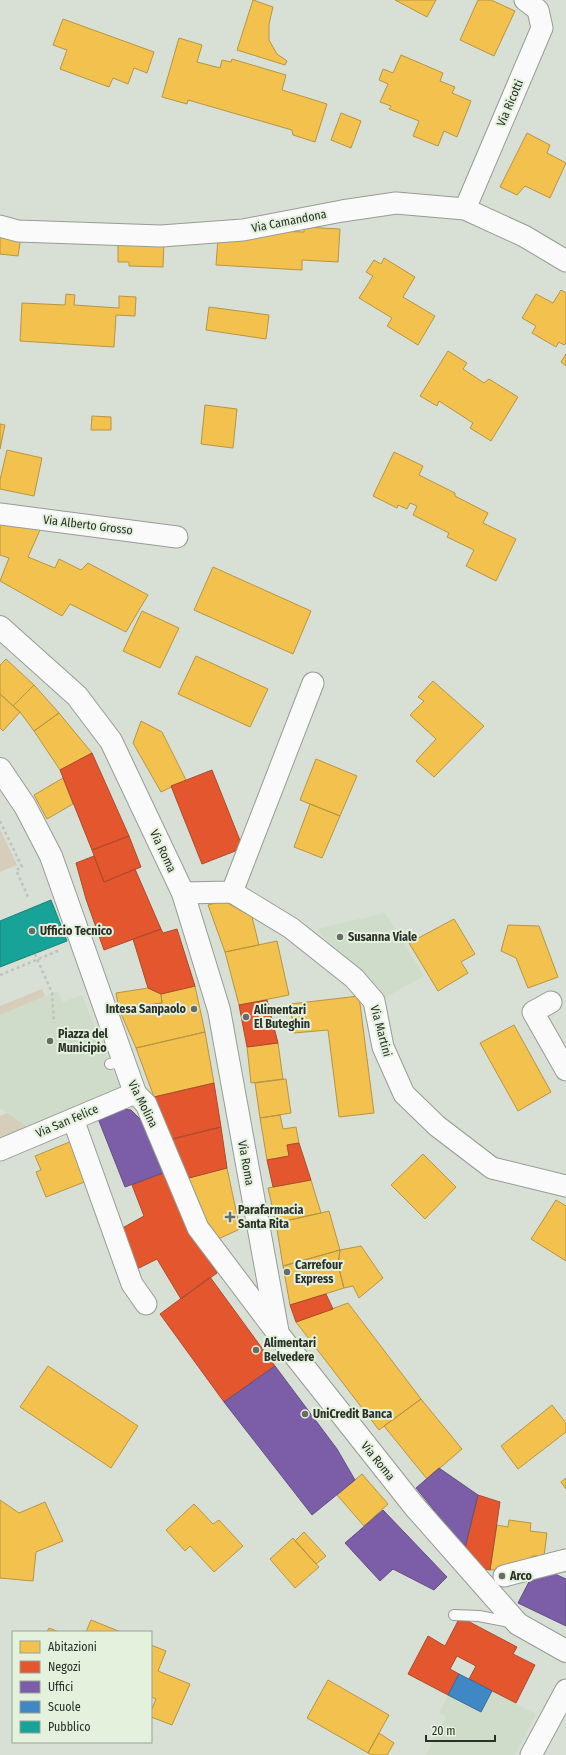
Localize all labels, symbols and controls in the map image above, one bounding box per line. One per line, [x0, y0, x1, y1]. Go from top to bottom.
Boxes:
street label: Via Ricotti [494, 77, 526, 129]
street label: Via Camandona [250, 207, 328, 235]
street label: Via Alberto Grosso [42, 513, 134, 537]
street label: Via Roma [147, 827, 179, 875]
place label: Ufficio Tecnico [40, 924, 113, 938]
marker: Ufficio Tecnico [27, 926, 37, 936]
place label: Susanna Viale [348, 930, 417, 944]
marker: Susanna Viale [335, 932, 345, 942]
place label: Intesa Sanpaolo [106, 1002, 187, 1016]
place label: Alimentari El Buteghin [253, 1003, 310, 1031]
marker: Intesa Sanpaolo [189, 1004, 199, 1014]
street label: Via Martini [367, 1004, 395, 1058]
marker: Alimentari El Buteghin [241, 1012, 251, 1022]
place label: Piazza del Municipio [58, 1027, 109, 1055]
marker: Piazza del Municipio [45, 1036, 55, 1046]
street label: Via Molina [125, 1078, 161, 1130]
street label: Via San Felice [34, 1102, 100, 1140]
street label: Via Roma [235, 1139, 257, 1187]
place label: Parafarmacia Santa Rita [238, 1203, 303, 1231]
marker: Parafarmacia Santa Rita [225, 1212, 235, 1222]
place label: Carrefour Express [295, 1258, 343, 1286]
marker: Carrefour Express [282, 1267, 292, 1277]
place label: Alimentari Belvedere [263, 1336, 316, 1364]
marker: Alimentari Belvedere [251, 1345, 261, 1355]
place label: UniCredit Banca [313, 1407, 392, 1421]
marker: UniCredit Banca [300, 1409, 310, 1419]
street label: Via Roma [358, 1439, 398, 1483]
place label: Arco [509, 1569, 533, 1583]
marker: Arco [497, 1571, 507, 1581]
legend [12, 1631, 152, 1743]
text: Abitazioni [48, 1640, 97, 1654]
text: Negozi [48, 1660, 81, 1674]
text: Uffici [48, 1680, 73, 1694]
text: Scuole [48, 1700, 81, 1714]
scale bar [426, 1717, 495, 1743]
text: Pubblico [48, 1720, 90, 1734]
text: 20 m [432, 1724, 456, 1738]

